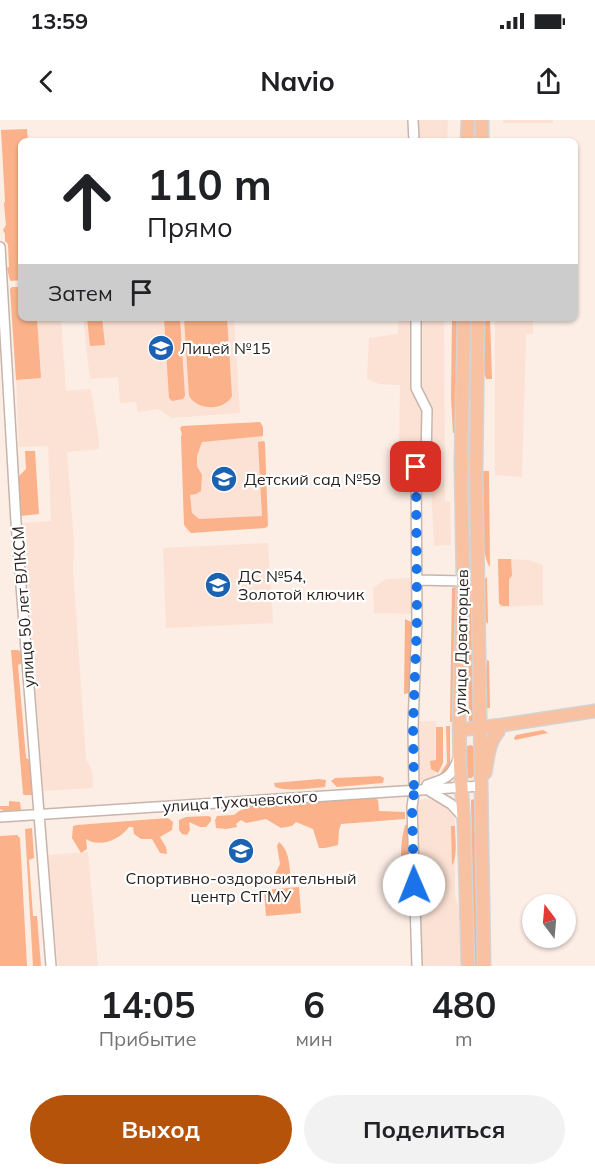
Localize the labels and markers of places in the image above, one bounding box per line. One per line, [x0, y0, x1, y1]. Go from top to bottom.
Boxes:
school or university icon: Лицей №15 [146, 333, 176, 363]
place label: Лицей №15 [180, 338, 271, 358]
pin [390, 441, 441, 492]
school or university icon: Детский сад №59 [209, 464, 239, 494]
place label: Детский сад №59 [244, 469, 381, 489]
place label: ДС №54, Золотой ключик [238, 566, 365, 604]
school or university icon: ДС №54, Золотой ключик [203, 570, 233, 600]
school or university icon: Спортивно-оздоровительный центр СтГМУ [226, 836, 256, 866]
place label: Спортивно-оздоровительный центр СтГМУ [126, 868, 356, 906]

